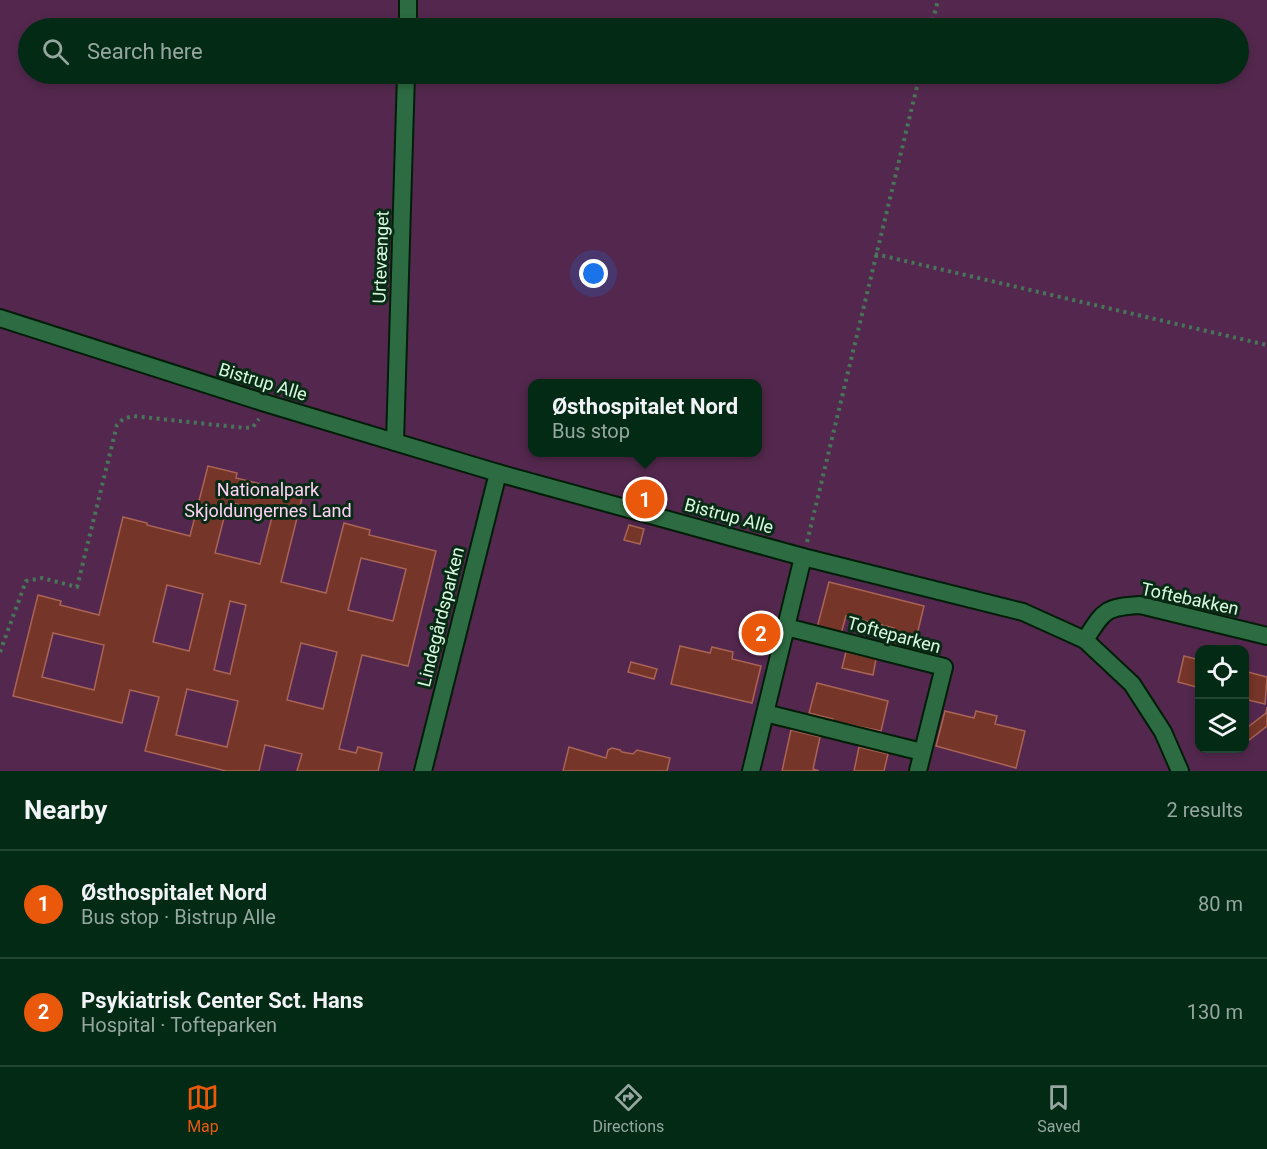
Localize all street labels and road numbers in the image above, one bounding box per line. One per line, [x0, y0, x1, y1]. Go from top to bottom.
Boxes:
street label: Urtevænget [368, 210, 393, 304]
street label: Bistrup Alle [216, 358, 310, 405]
street label: Bistrup Alle [682, 494, 776, 537]
street label: Lindegårdsparken [413, 545, 468, 689]
street label: Toftebakken [1139, 578, 1241, 619]
street label: Tofteparken [845, 612, 943, 657]

